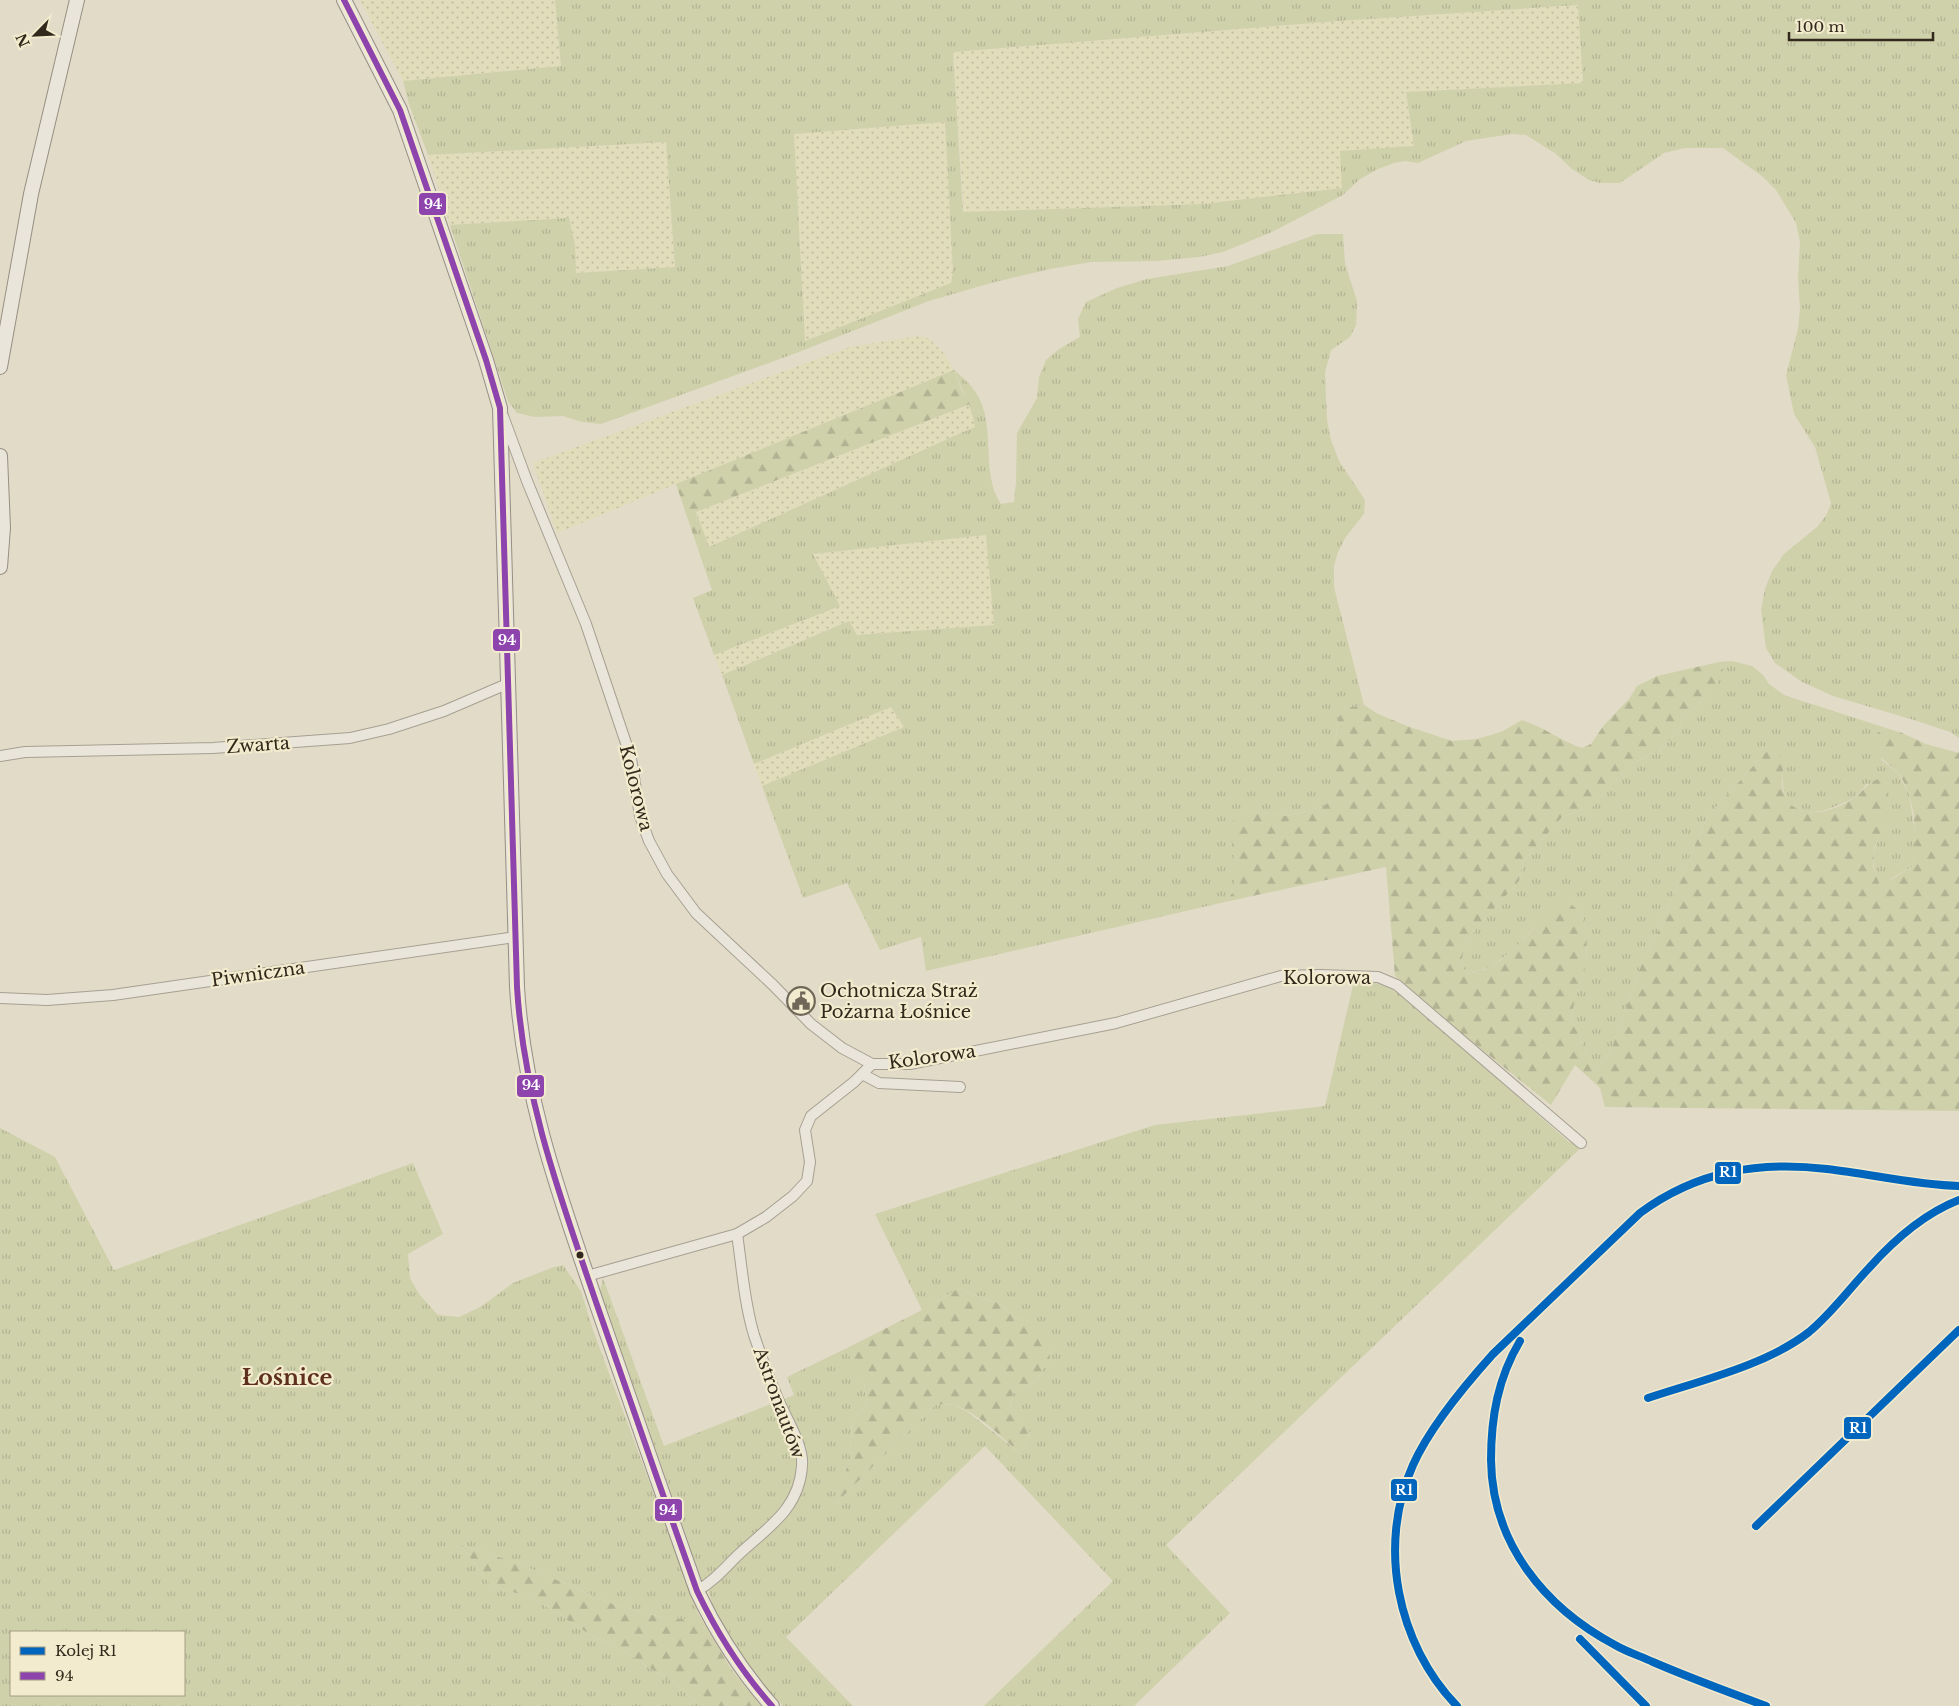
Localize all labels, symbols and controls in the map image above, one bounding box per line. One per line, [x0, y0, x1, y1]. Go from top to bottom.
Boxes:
north arrow [10, 10, 60, 60]
scale bar [1789, 10, 1933, 42]
text: 100 m [1796, 17, 1845, 36]
text: N [12, 31, 34, 50]
line badge: 94 [418, 192, 447, 216]
text: 94 [424, 195, 442, 213]
line badge: 94 [492, 628, 521, 652]
text: 94 [498, 631, 516, 649]
street label: Zwarta [225, 732, 291, 758]
street label: Kolorowa [615, 743, 657, 833]
street label: Piwniczna [210, 957, 306, 991]
street label: Kolorowa [1283, 967, 1371, 989]
place label: Ochotnicza Straż Pożarna Łośnice [820, 980, 978, 1023]
public building icon: Ochotnicza Straż Pożarna Łośnice [786, 986, 816, 1016]
street label: Kolorowa [887, 1040, 977, 1074]
line badge: 94 [516, 1074, 545, 1098]
text: 94 [522, 1076, 540, 1094]
line badge: R1 [1714, 1161, 1742, 1185]
text: R1 [1719, 1163, 1737, 1181]
unlabelled marker [575, 1250, 585, 1260]
street label: Astronautów [748, 1343, 810, 1462]
district label: Łośnice [242, 1364, 332, 1391]
line badge: R1 [1843, 1416, 1872, 1440]
text: R1 [1849, 1419, 1867, 1437]
line badge: R1 [1390, 1478, 1418, 1502]
text: R1 [1395, 1481, 1413, 1499]
line badge: 94 [654, 1498, 683, 1522]
text: 94 [659, 1501, 677, 1519]
legend [10, 1631, 185, 1696]
text: Kolej R1 [55, 1641, 117, 1660]
text: 94 [55, 1666, 73, 1685]

